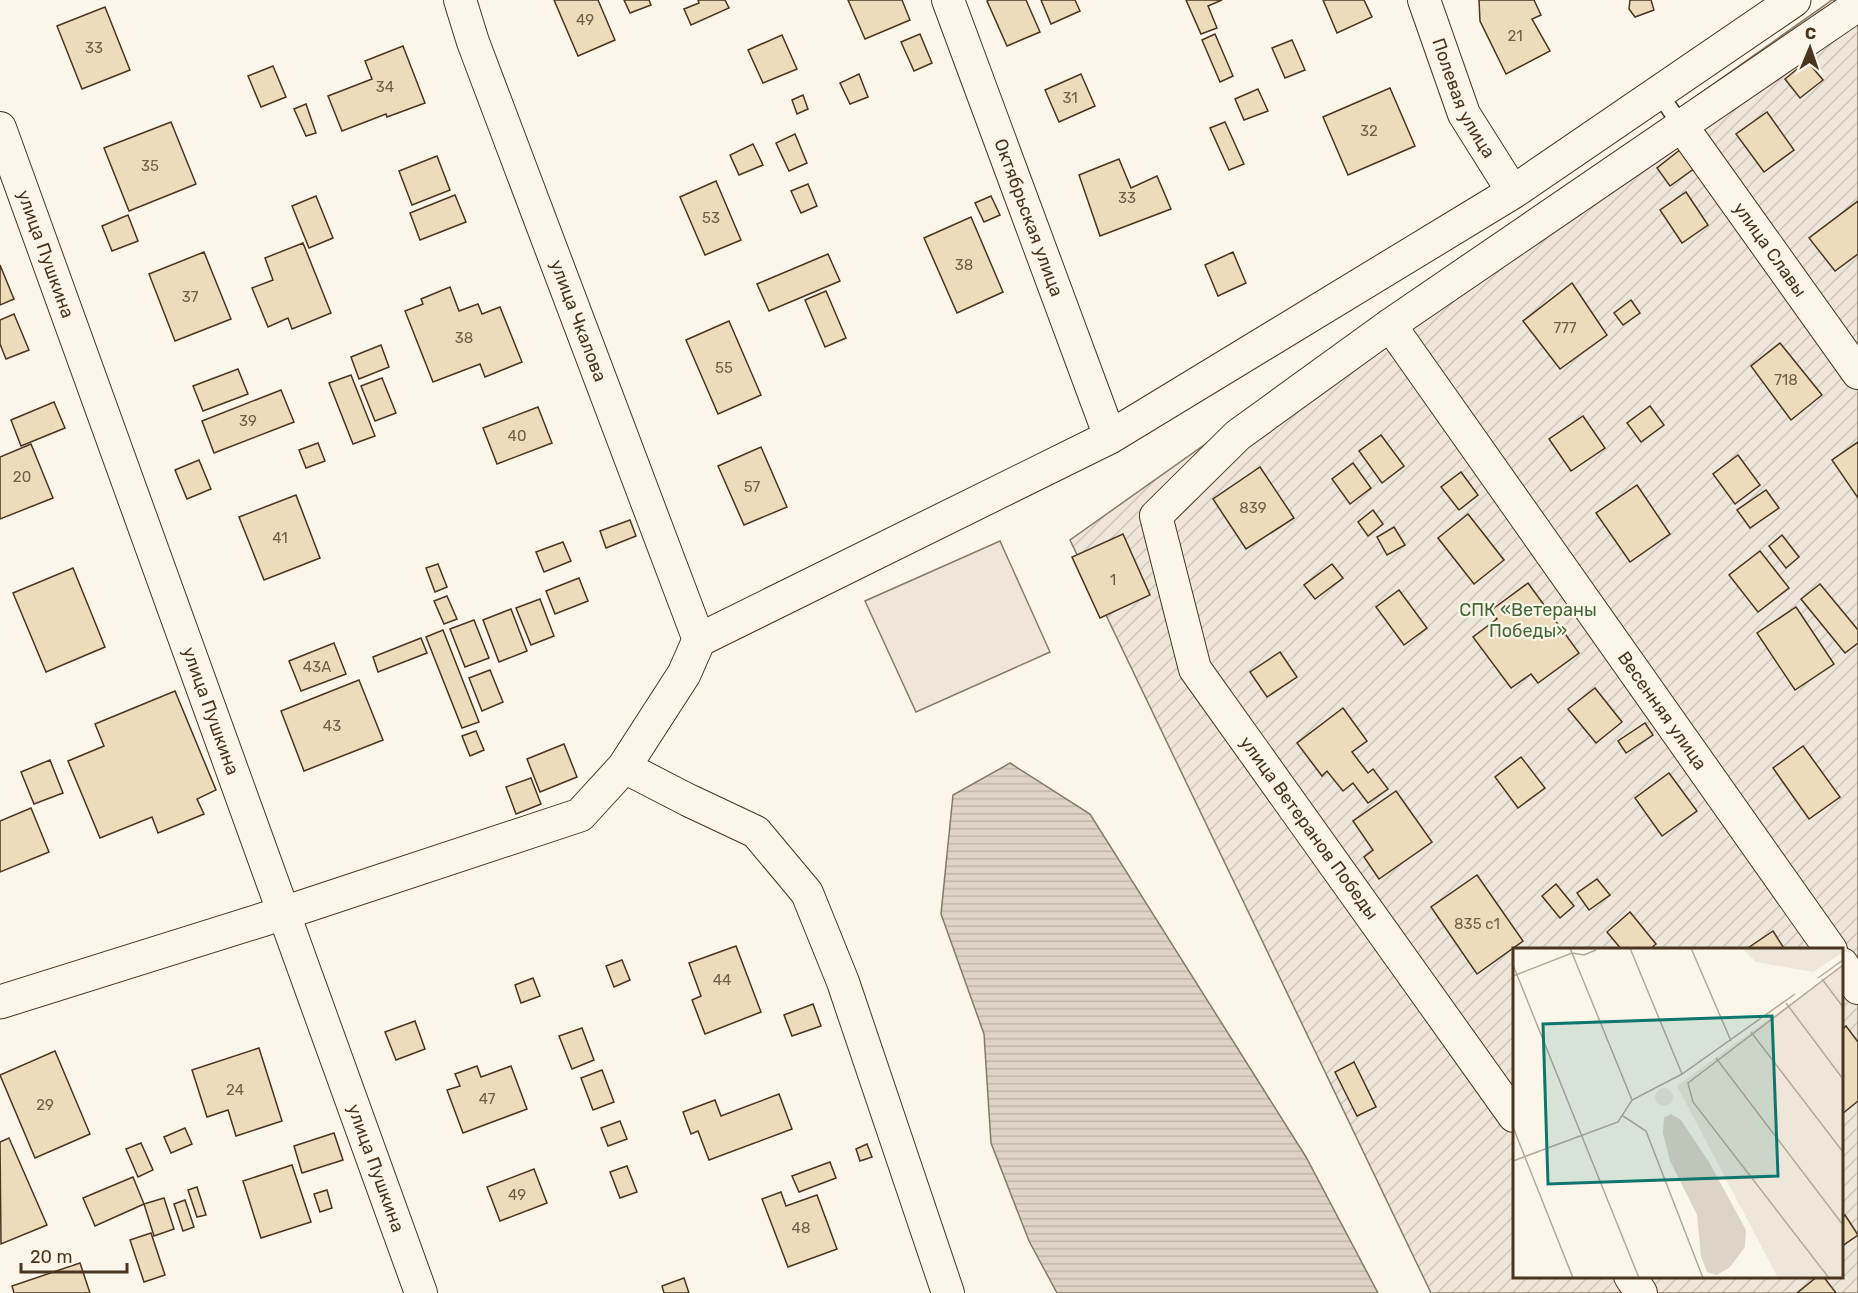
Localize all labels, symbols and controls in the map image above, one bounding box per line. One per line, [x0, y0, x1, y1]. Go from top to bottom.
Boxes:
house number: 49 [576, 11, 594, 29]
north arrow [1780, 18, 1840, 78]
text: С [1805, 24, 1816, 43]
house number: 21 [1507, 27, 1523, 45]
street label: Полевая улица [1427, 35, 1500, 162]
house number: 33 [85, 39, 103, 57]
house number: 34 [376, 78, 394, 96]
house number: 31 [1062, 89, 1078, 107]
house number: 32 [1360, 122, 1378, 140]
street label: Октябрьская улица [989, 136, 1068, 299]
house number: 35 [141, 157, 159, 175]
street label: улица Пушкина [12, 187, 79, 321]
house number: 33 [1118, 189, 1136, 207]
street label: улица Славы [1729, 198, 1811, 301]
house number: 53 [702, 209, 720, 227]
house number: 38 [955, 256, 973, 274]
street label: улица Чкалова [545, 257, 611, 385]
house number: 37 [182, 288, 199, 306]
house number: 777 [1553, 319, 1577, 337]
house number: 38 [455, 329, 473, 347]
house number: 55 [715, 359, 733, 377]
house number: 718 [1774, 371, 1798, 389]
house number: 39 [239, 412, 257, 430]
house number: 40 [508, 427, 526, 445]
house number: 20 [13, 468, 31, 486]
house number: 57 [744, 478, 761, 496]
house number: 839 [1239, 499, 1267, 517]
house number: 41 [272, 529, 288, 547]
house number: 1 [1110, 571, 1116, 589]
park label: СПК «Ветераны Победы» [1459, 599, 1597, 642]
street label: улица Пушкина [177, 644, 244, 778]
street label: Весенняя улица [1613, 647, 1711, 774]
house number: 43А [303, 658, 331, 676]
house number: 43 [323, 717, 341, 735]
street label: улица Ветеранов Победы [1235, 732, 1383, 924]
house number: 835 с1 [1454, 915, 1500, 933]
inset map [1513, 948, 1843, 1278]
house number: 44 [713, 971, 731, 989]
house number: 24 [226, 1081, 244, 1099]
house number: 47 [479, 1090, 496, 1108]
house number: 29 [36, 1096, 54, 1114]
street label: улица Пушкина [343, 1101, 409, 1235]
house number: 49 [508, 1186, 526, 1204]
house number: 48 [792, 1219, 810, 1237]
scale bar [21, 1236, 128, 1274]
text: 20 m [30, 1246, 72, 1268]

